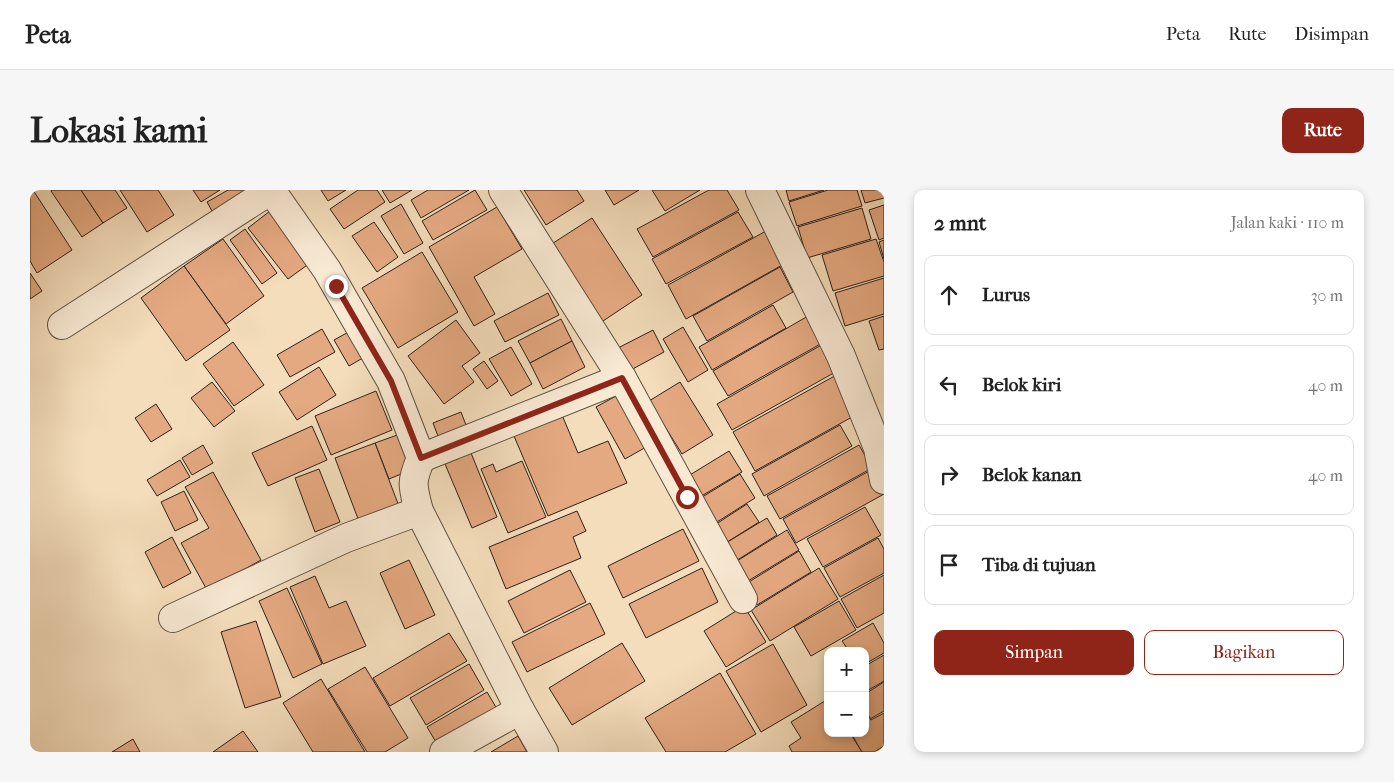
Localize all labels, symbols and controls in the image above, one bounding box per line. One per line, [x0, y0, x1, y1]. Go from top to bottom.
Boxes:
text: Peta [25, 21, 70, 49]
text: Peta [1166, 24, 1200, 45]
text: Rute [1228, 24, 1266, 45]
text: Disimpan [1294, 24, 1369, 45]
button: Rute [1282, 108, 1364, 153]
text: Lokasi kami [30, 110, 207, 151]
text: 2 mnt [934, 211, 986, 235]
text: Jalan kaki · 110 m [1231, 213, 1344, 232]
route end [325, 275, 348, 298]
icon: ahead [935, 281, 963, 309]
text: Lurus [982, 284, 1030, 306]
text: 30 m [1311, 286, 1343, 305]
icon: left [935, 371, 963, 399]
text: Belok kiri [982, 374, 1061, 396]
text: 40 m [1308, 376, 1343, 395]
icon: right [935, 461, 963, 489]
text: Belok kanan [982, 464, 1082, 486]
text: 40 m [1308, 466, 1343, 485]
route start [676, 486, 699, 509]
icon: arrive [935, 551, 963, 579]
text: Tiba di tujuan [982, 554, 1096, 576]
button: Simpan [934, 630, 1134, 675]
button: Bagikan [1144, 630, 1344, 675]
map controls [824, 647, 869, 737]
button: + [824, 647, 869, 692]
button: − [824, 692, 869, 737]

